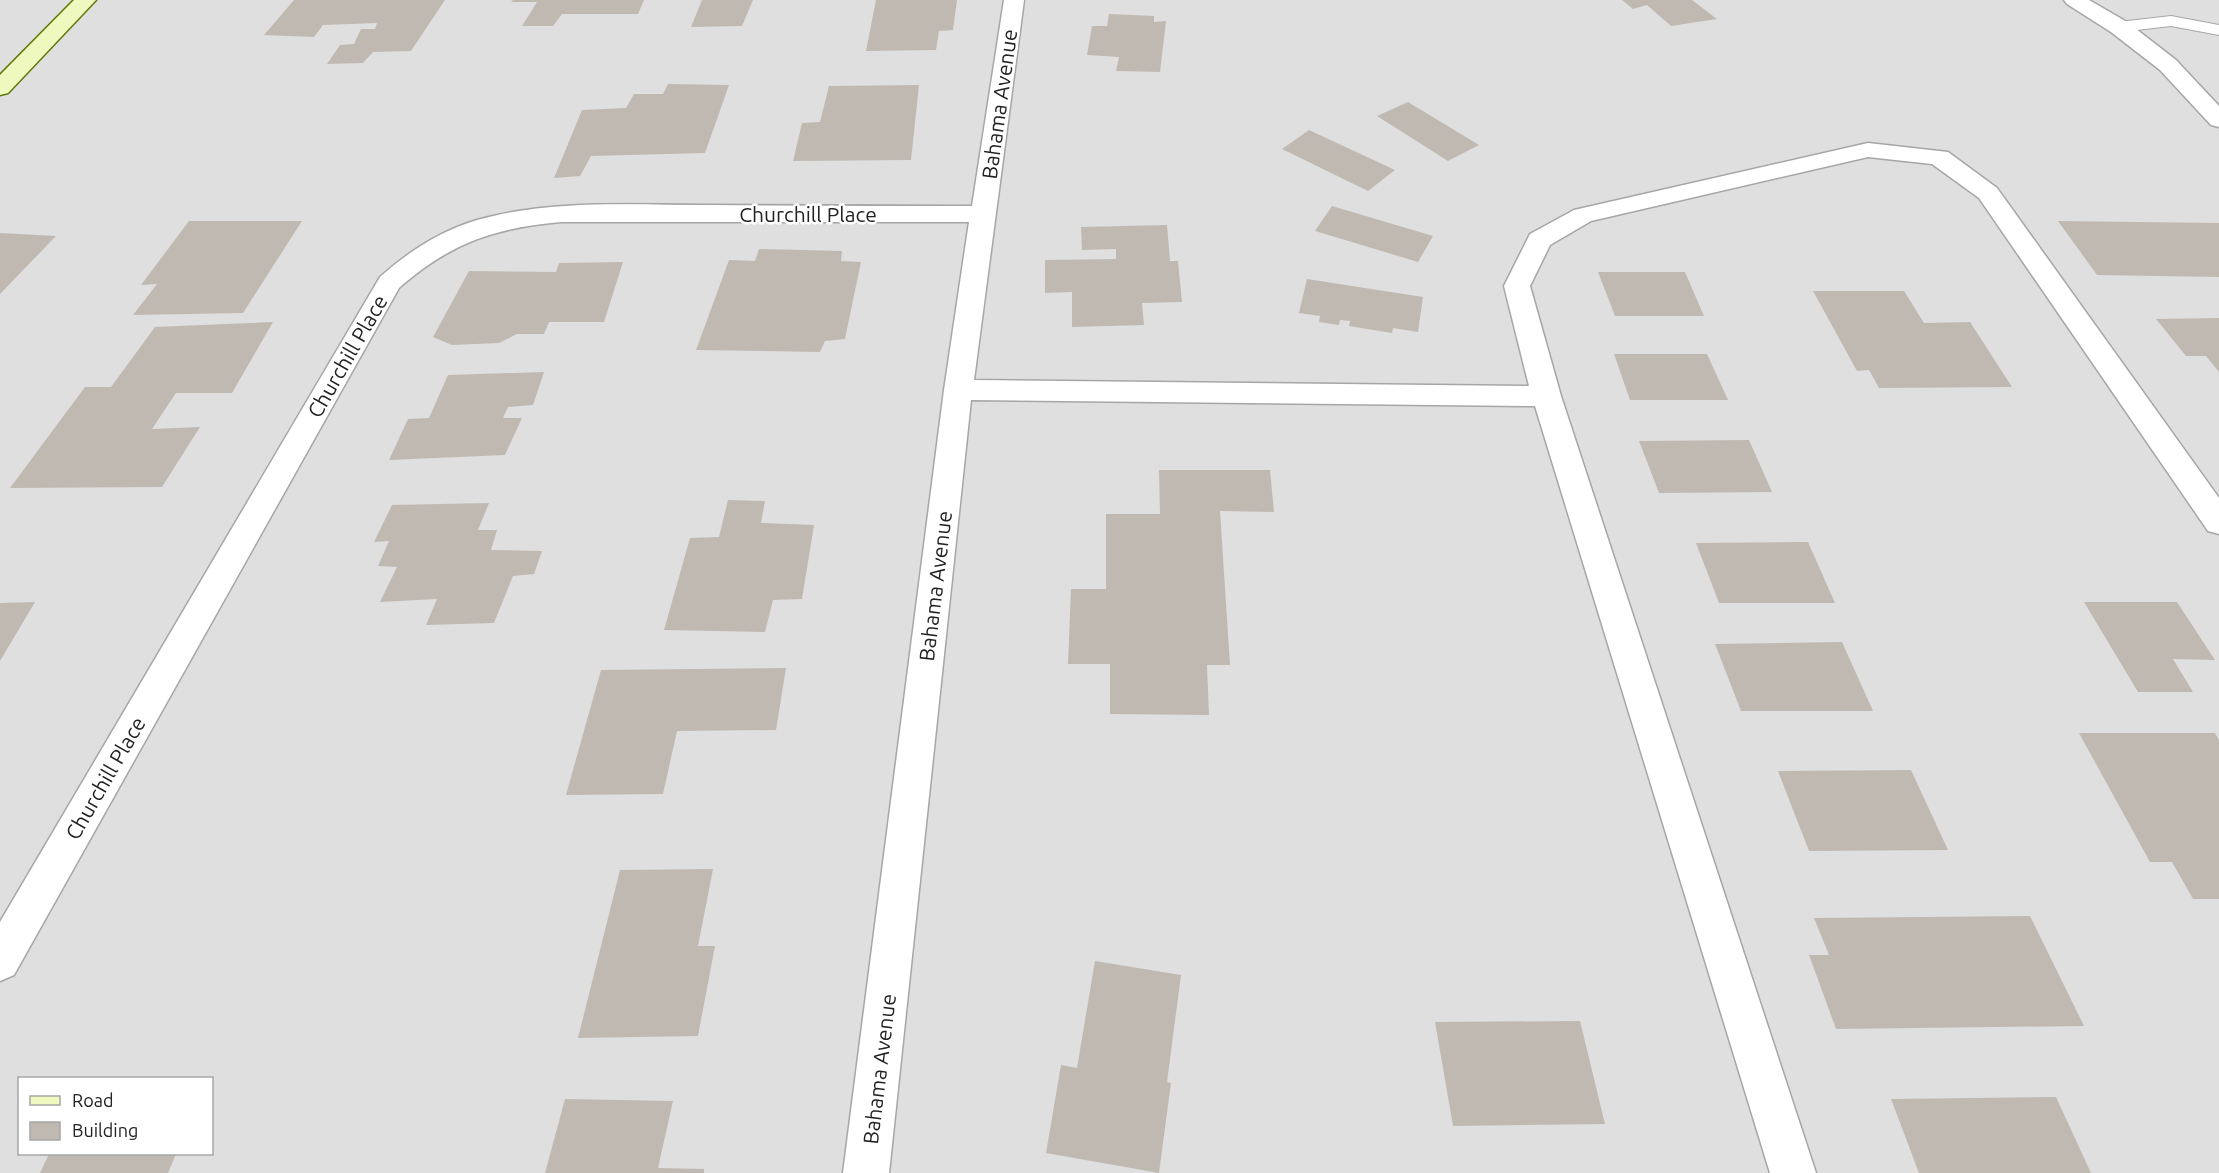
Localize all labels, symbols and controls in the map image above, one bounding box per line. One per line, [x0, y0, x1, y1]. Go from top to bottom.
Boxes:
street label: Bahama Avenue [977, 27, 1021, 181]
street label: Churchill Place [739, 202, 877, 226]
street label: Churchill Place [302, 290, 392, 422]
street label: Bahama Avenue [914, 509, 956, 663]
street label: Churchill Place [60, 712, 150, 844]
street label: Bahama Avenue [858, 992, 900, 1146]
legend [18, 1077, 213, 1155]
text: Road [72, 1090, 114, 1110]
text: Building [72, 1120, 138, 1140]

